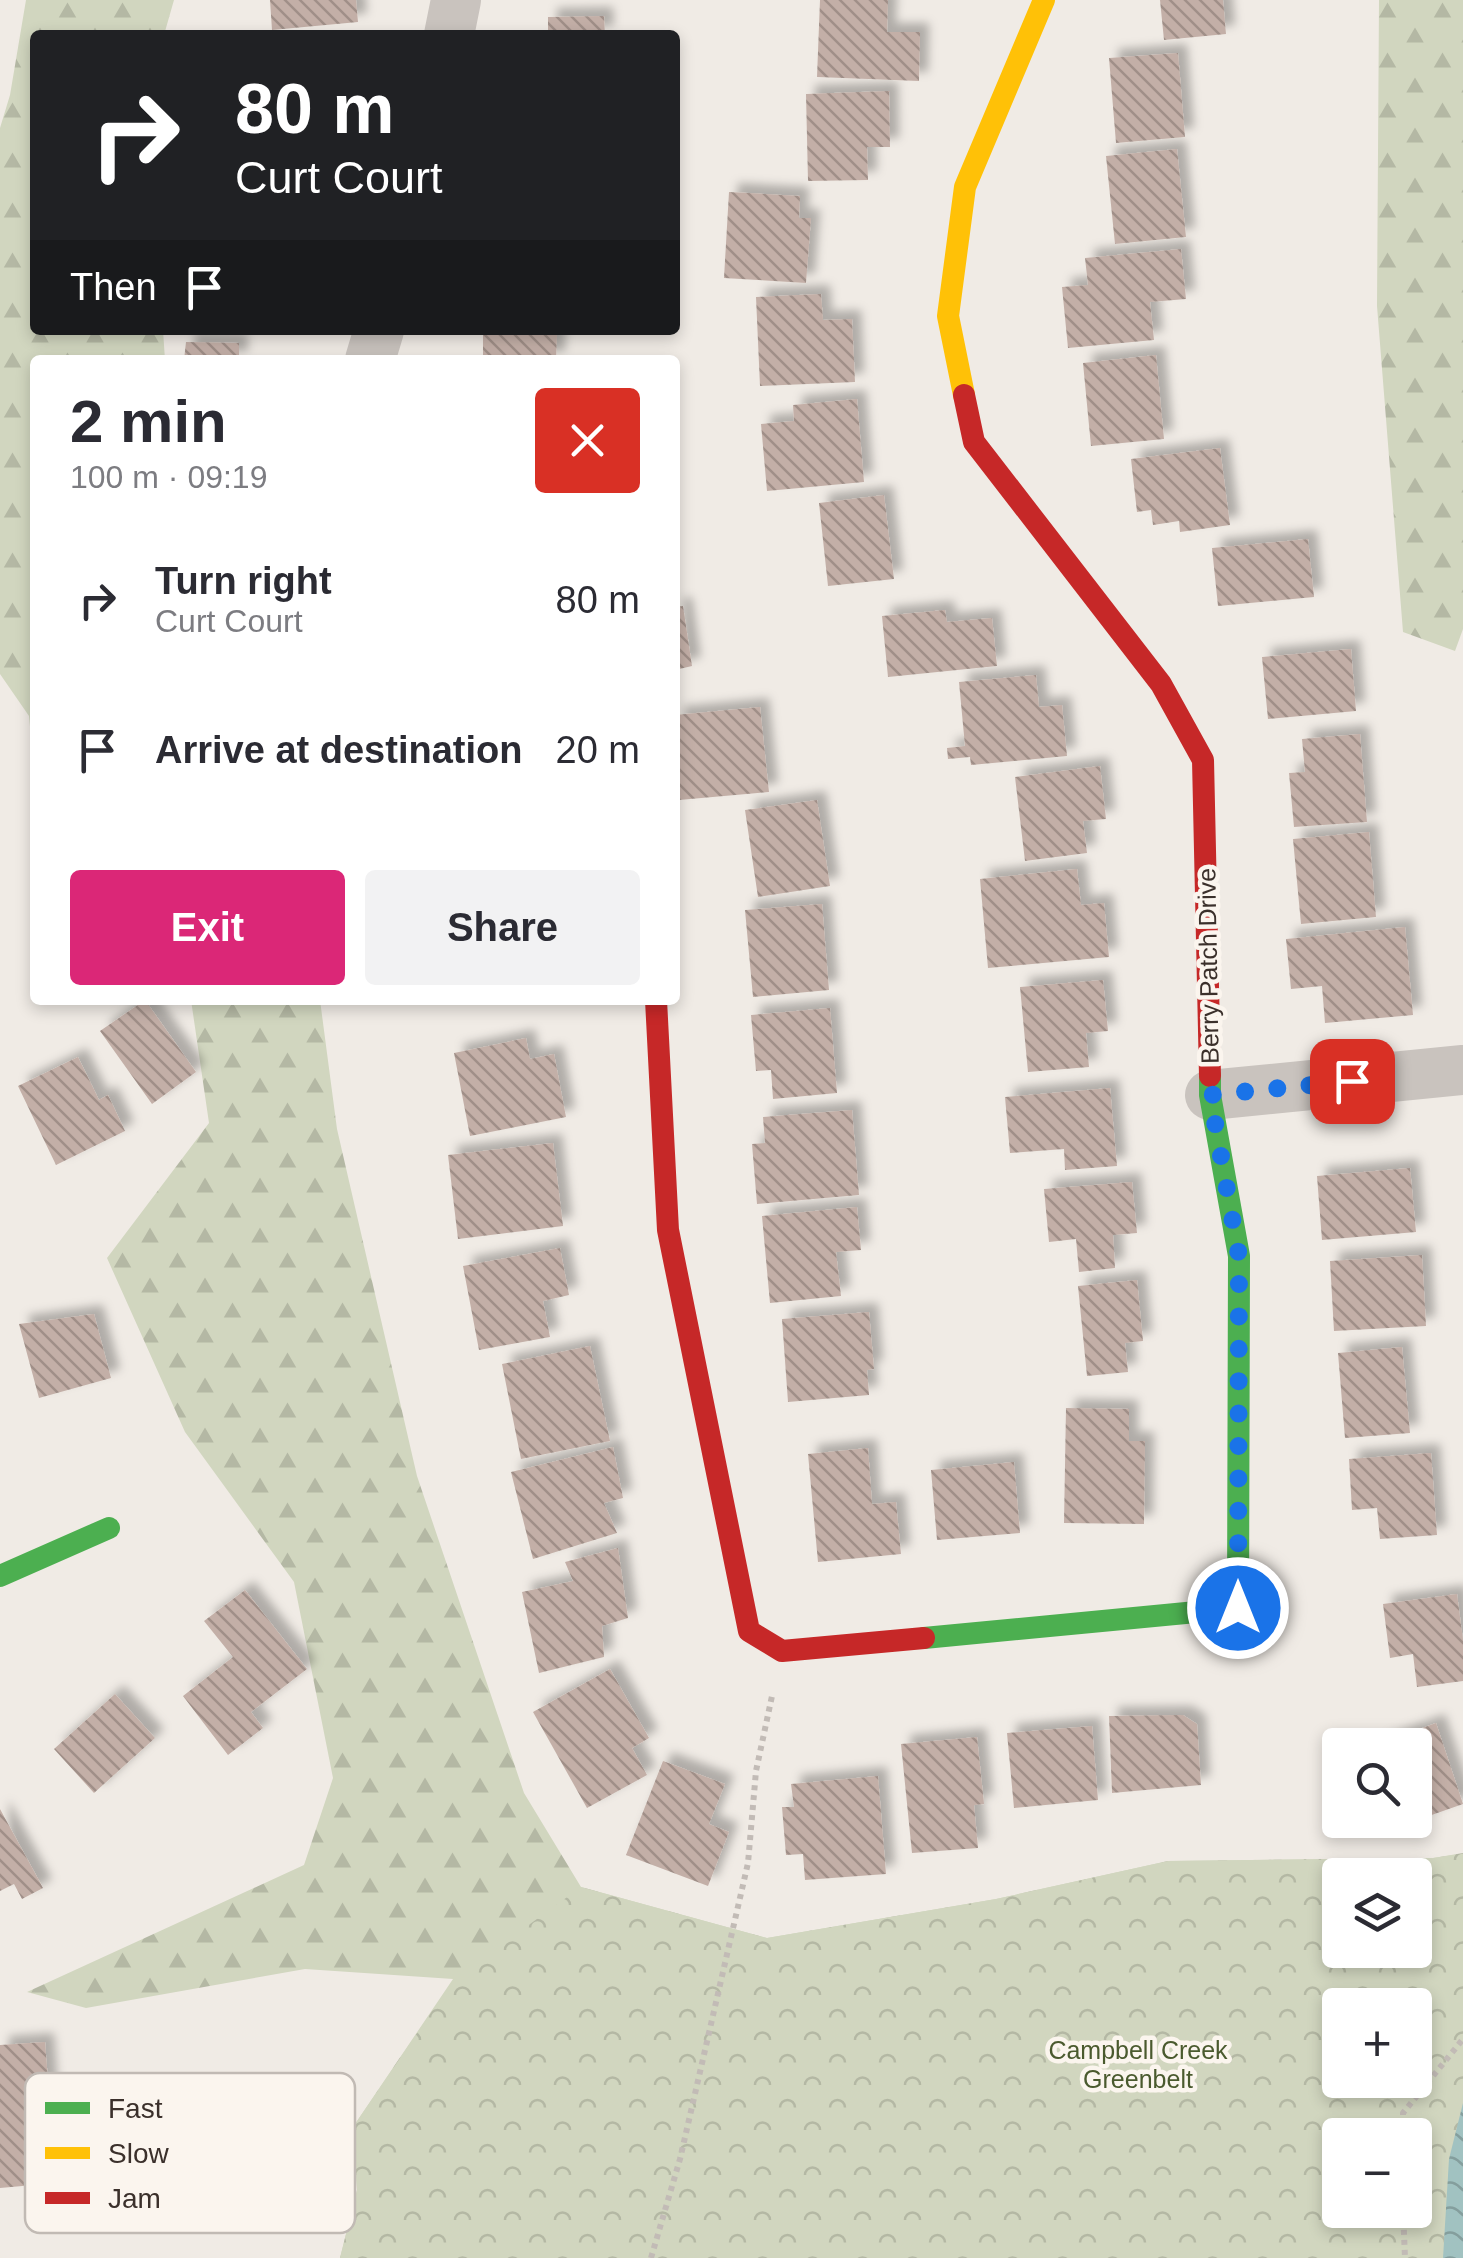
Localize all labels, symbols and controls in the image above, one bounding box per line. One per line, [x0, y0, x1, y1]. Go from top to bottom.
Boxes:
icon: right [70, 70, 200, 200]
text: 80 m [235, 70, 395, 148]
text: Curt Court [235, 152, 443, 203]
icon: arrive [177, 260, 232, 315]
text: Then [70, 266, 157, 308]
text: 2 min [70, 388, 227, 455]
button: close [535, 388, 640, 493]
text: 100 m · 09:19 [70, 459, 267, 495]
text: Turn right [155, 560, 332, 602]
icon: right [70, 573, 125, 628]
text: 80 m [556, 579, 640, 621]
text: Curt Court [155, 603, 303, 639]
icon: arrive [70, 723, 125, 778]
text: Arrive at destination [155, 729, 522, 771]
text: 20 m [556, 729, 640, 771]
street label: Berry Patch Drive [1192, 868, 1224, 1064]
button: Exit [70, 870, 345, 985]
button: Share [365, 870, 640, 985]
pin [1310, 1039, 1395, 1124]
icon: arrive [1325, 1054, 1380, 1109]
position arrow [1186, 1556, 1290, 1660]
map controls [1322, 1728, 1432, 2228]
button: search [1322, 1728, 1432, 1838]
button: layers [1322, 1858, 1432, 1968]
button: + [1322, 1988, 1432, 2098]
park label: Campbell Creek Greenbelt [1048, 2036, 1228, 2093]
legend [25, 2073, 355, 2233]
text: Fast [108, 2093, 163, 2124]
button: − [1322, 2118, 1432, 2228]
text: Slow [108, 2138, 169, 2169]
text: Jam [108, 2183, 161, 2214]

